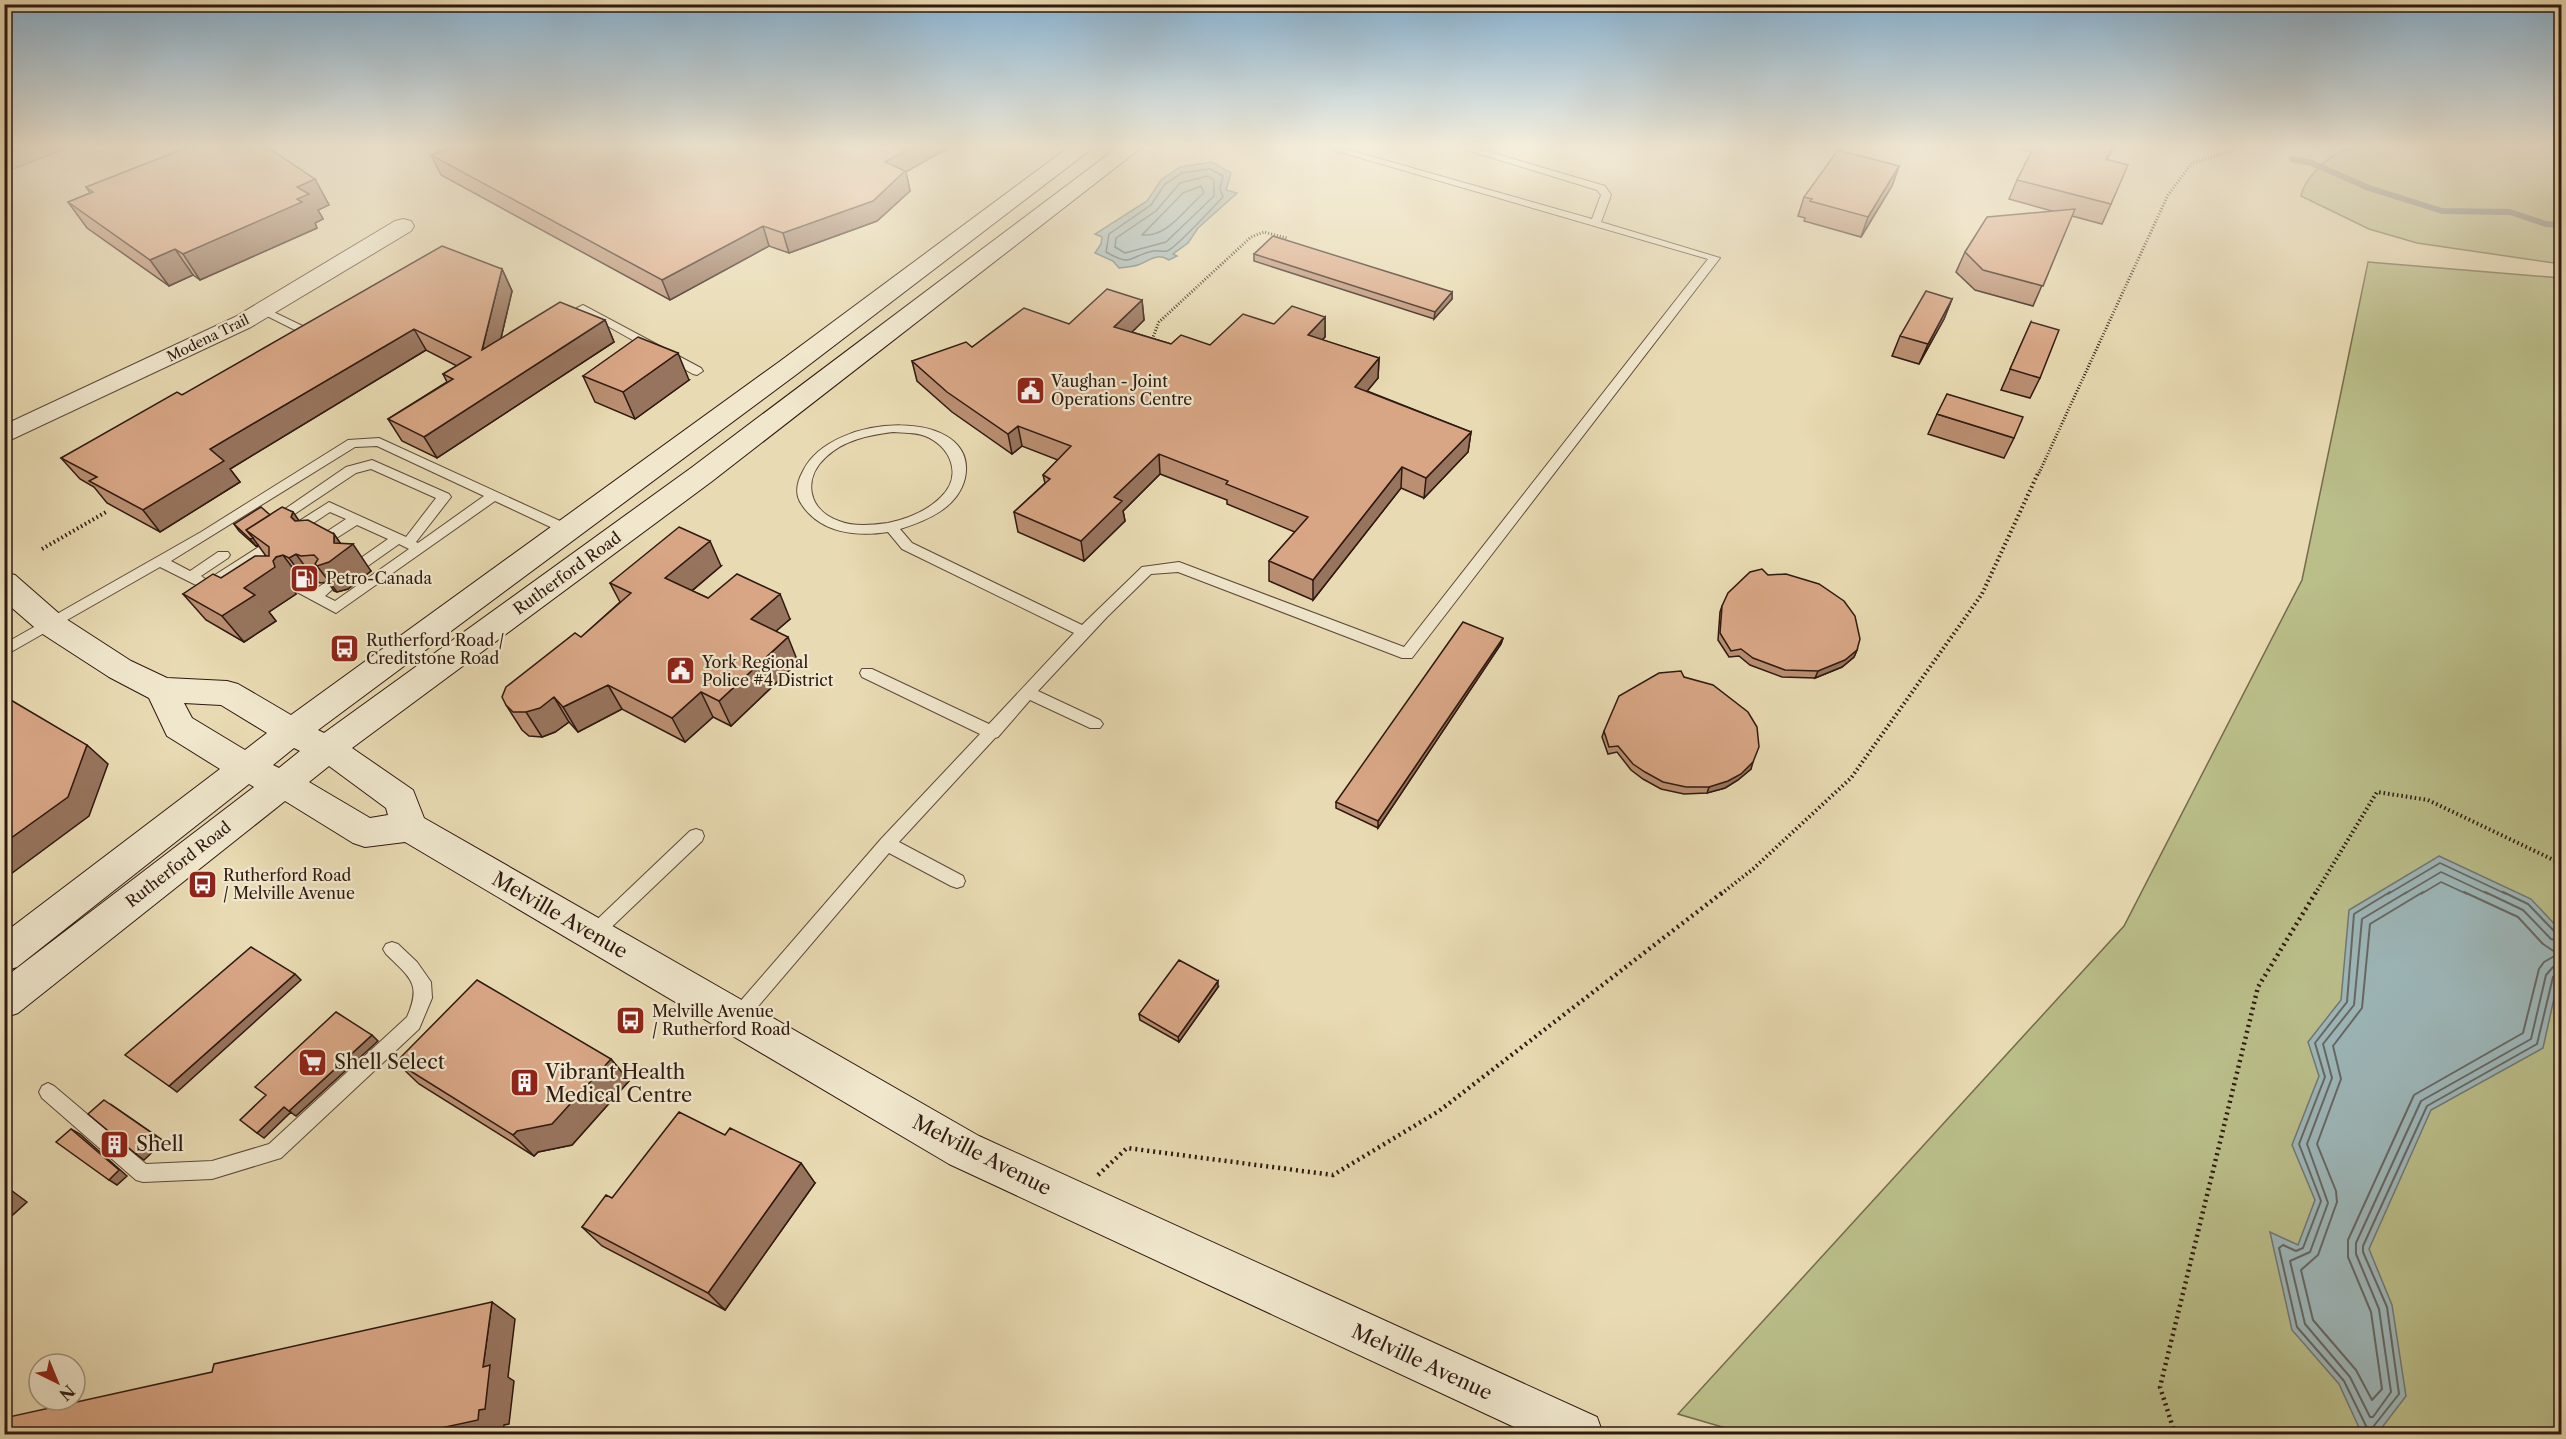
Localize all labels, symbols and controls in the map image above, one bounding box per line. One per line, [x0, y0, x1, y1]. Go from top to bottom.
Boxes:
street label: Modena Trail [164, 310, 252, 366]
place label: Vaughan - Joint Operations Centre [1050, 371, 1192, 409]
public building icon: Vaughan - Joint Operations Centre [1014, 374, 1046, 406]
street label: Rutherford Road [509, 527, 625, 619]
fuel station icon: Petro-Canada [289, 562, 321, 594]
place label: Petro-Canada [326, 568, 432, 588]
place label: Rutherford Road / Creditstone Road [366, 630, 505, 668]
bus stop icon: Rutherford Road / Creditstone Road [329, 633, 361, 665]
place label: York Regional Police #4 District [701, 652, 834, 690]
public building icon: York Regional Police #4 District [665, 655, 697, 687]
street label: Rutherford Road [121, 816, 235, 911]
place label: Rutherford Road / Melville Avenue [223, 865, 355, 903]
street label: Melville Avenue [488, 867, 632, 963]
bus stop icon: Rutherford Road / Melville Avenue [186, 868, 218, 900]
place label: Melville Avenue / Rutherford Road [652, 1001, 791, 1039]
bus stop icon: Melville Avenue / Rutherford Road [615, 1004, 647, 1036]
supermarket icon: Shell Select [297, 1046, 329, 1078]
place label: Shell Select [334, 1050, 445, 1074]
place label: Vibrant Health Medical Centre [544, 1060, 692, 1107]
building icon: Vibrant Health Medical Centre [508, 1067, 540, 1099]
street label: Melville Avenue [909, 1110, 1055, 1200]
building icon: Shell [99, 1128, 131, 1160]
place label: Shell [136, 1132, 184, 1156]
street label: Melville Avenue [1348, 1319, 1496, 1405]
north arrow [27, 1352, 87, 1412]
text: N [55, 1381, 79, 1405]

